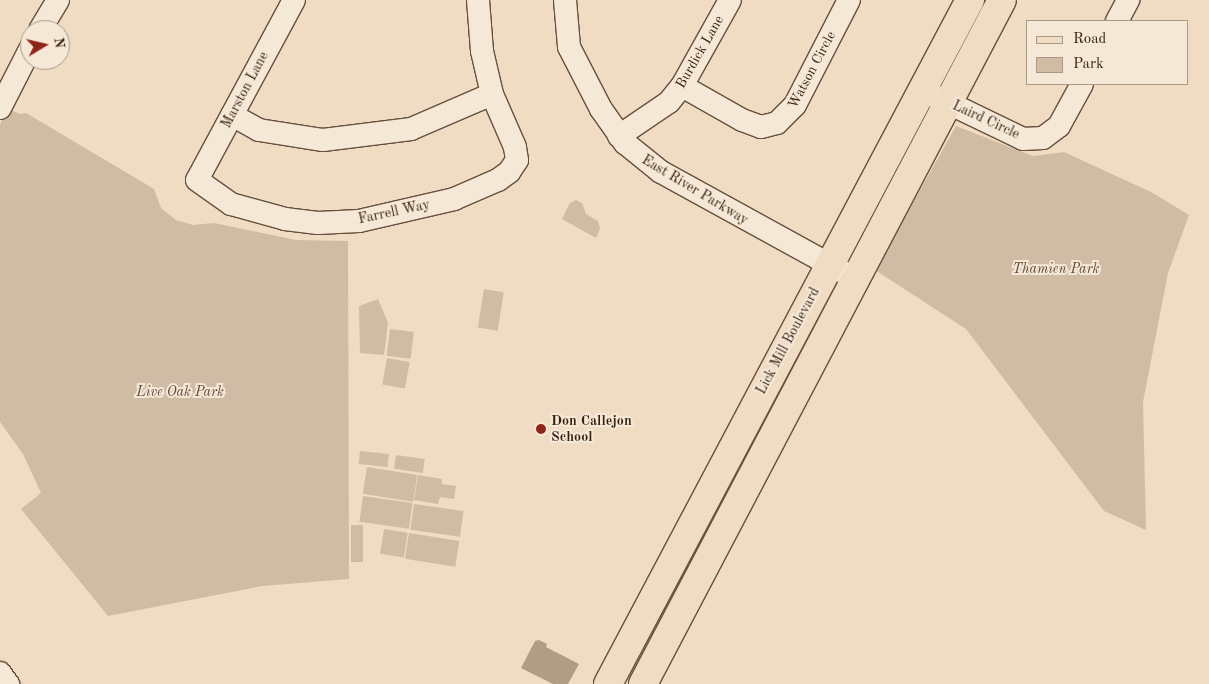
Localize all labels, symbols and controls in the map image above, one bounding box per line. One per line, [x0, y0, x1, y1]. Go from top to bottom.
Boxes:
street label: Burdick Lane [672, 12, 728, 92]
north arrow [20, 20, 70, 70]
legend [1026, 20, 1189, 85]
street label: Watson Circle [785, 28, 839, 112]
text: Road [1073, 32, 1106, 47]
text: N [51, 36, 67, 49]
street label: Marston Lane [218, 49, 272, 131]
text: Park [1073, 57, 1104, 72]
street label: Laird Circle [950, 97, 1022, 143]
street label: East River Parkway [639, 152, 751, 228]
street label: Farrell Way [357, 196, 431, 228]
park label: Thamien Park [1013, 261, 1099, 277]
street label: Lick Mill Boulevard [753, 285, 823, 397]
park label: Live Oak Park [136, 384, 224, 400]
place label: Don Callejon School [551, 413, 632, 446]
marker: Don Callejon School [535, 423, 547, 435]

